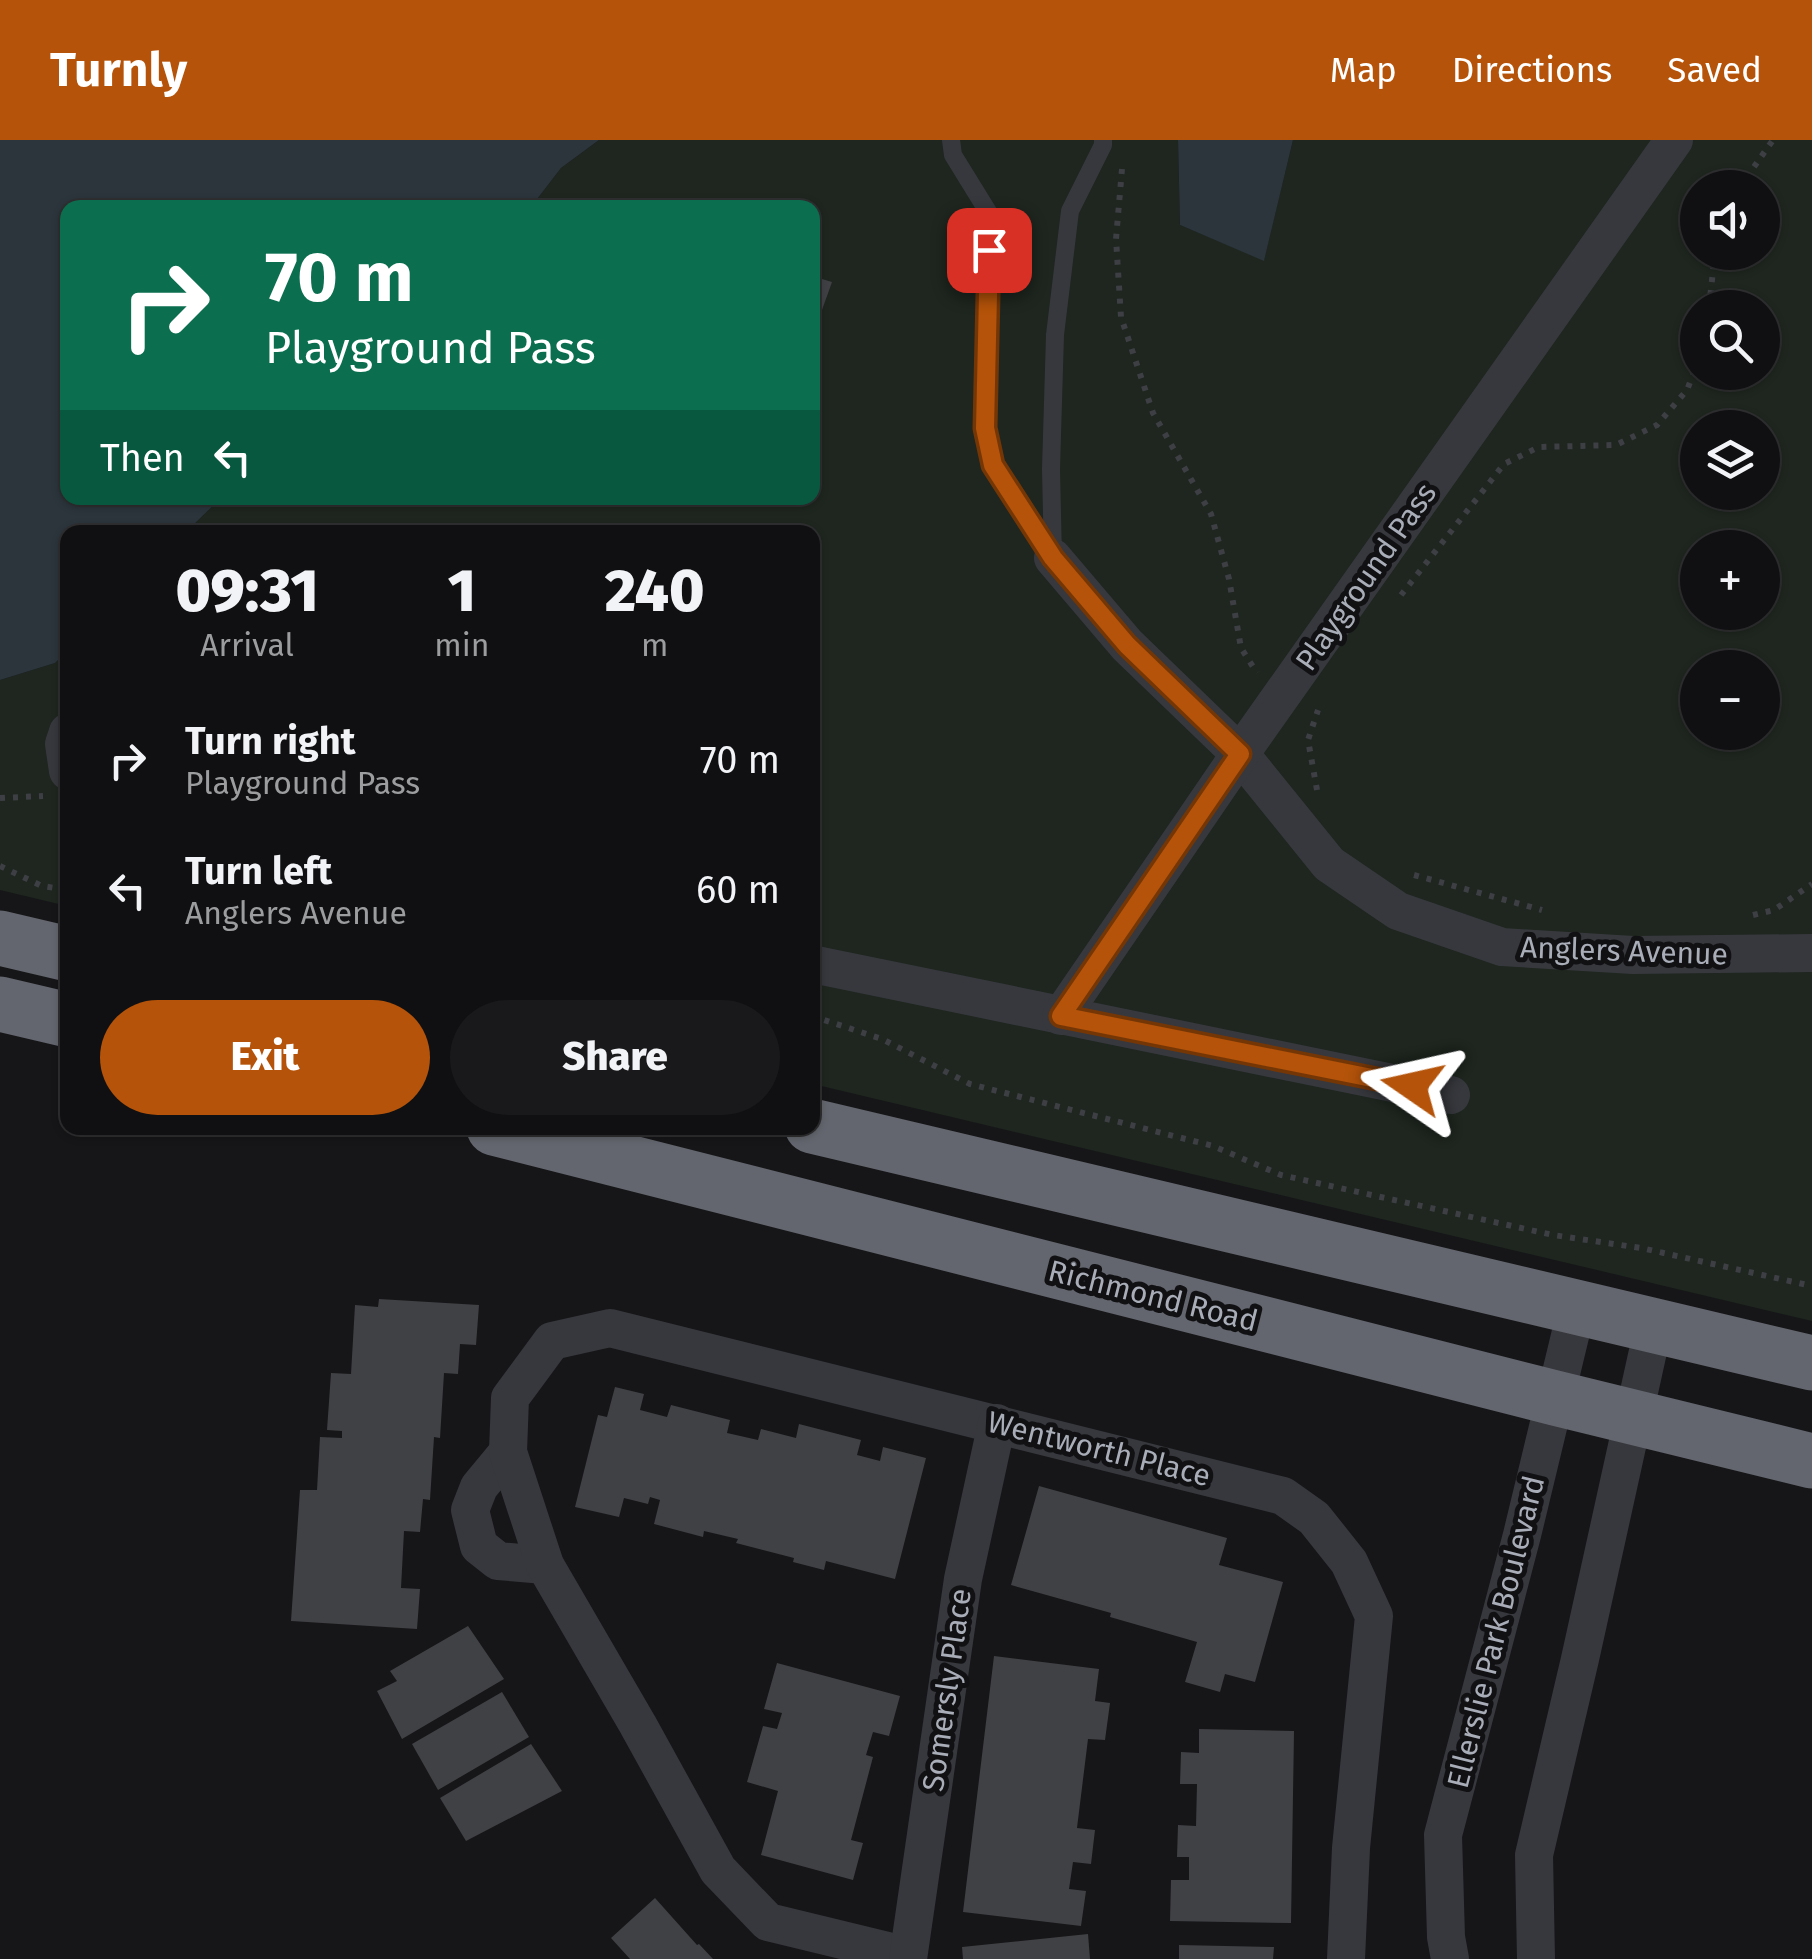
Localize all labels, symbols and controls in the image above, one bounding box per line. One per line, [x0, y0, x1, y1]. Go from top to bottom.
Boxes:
text: Turnly [50, 41, 187, 99]
text: Map [1330, 49, 1397, 91]
text: Directions [1452, 49, 1612, 91]
text: Saved [1667, 49, 1762, 91]
map controls [1680, 170, 1780, 750]
button: sound [1680, 170, 1780, 270]
pin [947, 208, 1032, 293]
icon: arrive [962, 223, 1017, 278]
text: 70 m [265, 236, 414, 320]
icon: right [100, 240, 230, 370]
button: search [1680, 290, 1780, 390]
text: Playground Pass [265, 321, 596, 375]
button: layers [1680, 410, 1780, 510]
icon: left [205, 430, 260, 485]
text: Then [100, 435, 185, 481]
street label: Playground Pass [1288, 476, 1444, 678]
button: + [1680, 530, 1780, 630]
text: 09:31 [175, 555, 319, 627]
text: 1 [448, 555, 476, 627]
text: 240 [605, 555, 705, 627]
text: Arrival [200, 626, 294, 664]
text: min [434, 626, 489, 664]
text: m [641, 626, 668, 664]
button: − [1680, 650, 1780, 750]
text: Turn right [185, 718, 355, 764]
icon: right [100, 733, 155, 788]
text: 70 m [700, 737, 780, 783]
text: Playground Pass [185, 764, 420, 802]
text: Turn left [185, 848, 332, 894]
icon: left [100, 863, 155, 918]
text: 60 m [696, 867, 780, 913]
text: Anglers Avenue [185, 894, 407, 932]
street label: Anglers Avenue [1519, 929, 1729, 973]
button: Exit [100, 1000, 430, 1115]
button: Share [450, 1000, 780, 1115]
position arrow [1360, 1034, 1464, 1138]
street label: Richmond Road [1045, 1253, 1261, 1339]
street label: Wentworth Place [984, 1404, 1214, 1494]
street label: Ellerslie Park Boulevard [1440, 1472, 1552, 1792]
street label: Somersly Place [915, 1586, 979, 1794]

